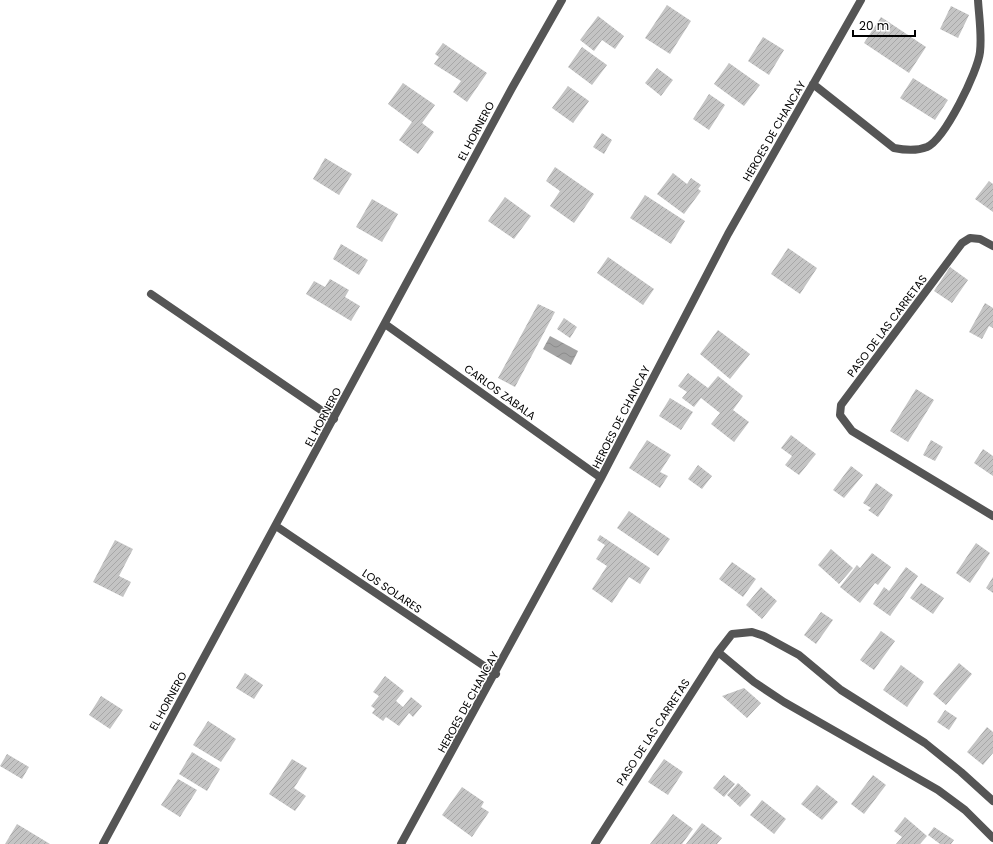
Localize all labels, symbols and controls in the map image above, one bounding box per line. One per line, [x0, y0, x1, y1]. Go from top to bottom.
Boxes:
scale bar [853, 12, 915, 38]
text: 20 m [859, 17, 889, 34]
street label: HEROES DE CHANCAY [739, 77, 810, 184]
street label: EL HORNERO [454, 98, 498, 163]
street label: PASO DE LAS CARRETAS [843, 271, 931, 381]
street label: CARLOS ZABALA [461, 361, 540, 424]
street label: HEROES DE CHANCAY [588, 362, 654, 471]
street label: EL HORNERO [301, 384, 345, 449]
street label: LOS SOLARES [359, 565, 425, 617]
street label: HEROES DE CHANCAY [433, 648, 503, 756]
street label: EL HORNERO [145, 668, 191, 733]
street label: PASO DE LAS CARRETAS [612, 675, 694, 789]

